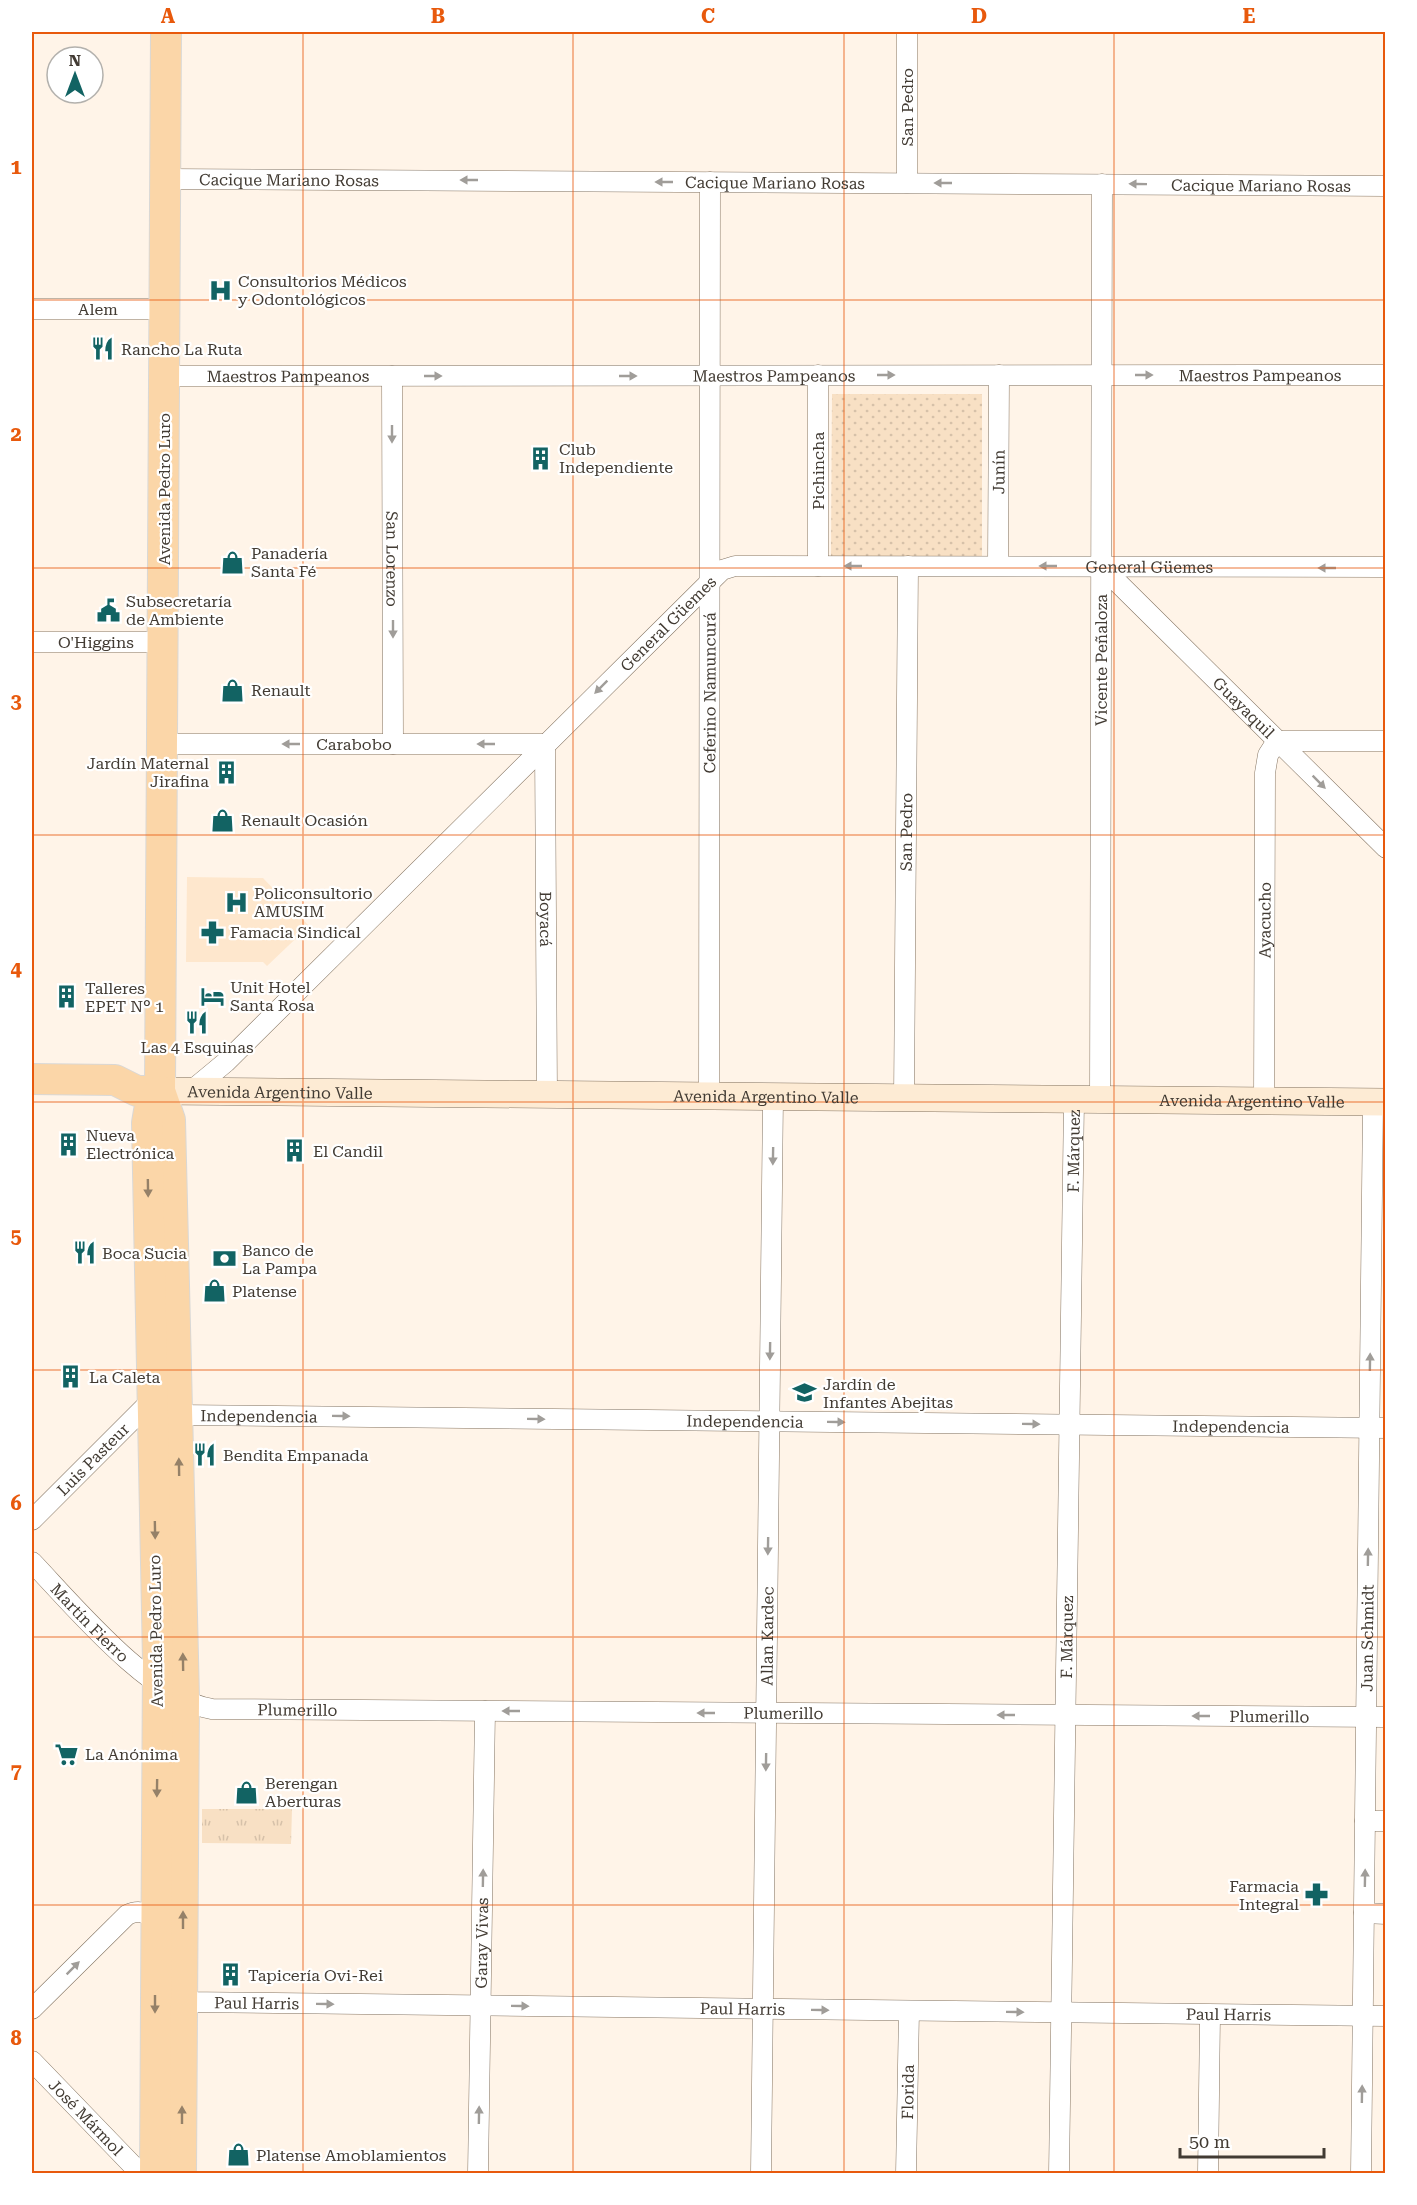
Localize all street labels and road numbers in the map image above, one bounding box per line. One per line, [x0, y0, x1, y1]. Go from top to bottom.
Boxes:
street label: San Pedro [898, 68, 917, 146]
street label: Cacique Mariano Rosas [199, 170, 379, 190]
street label: Cacique Mariano Rosas [685, 172, 865, 193]
street label: Cacique Mariano Rosas [1171, 175, 1351, 195]
street label: Alem [78, 300, 118, 319]
street label: Maestros Pampeanos [207, 366, 370, 385]
street label: Maestros Pampeanos [693, 366, 856, 385]
street label: Maestros Pampeanos [1179, 366, 1342, 385]
street label: Avenida Pedro Luro [155, 413, 174, 565]
street label: Pichincha [809, 432, 828, 510]
street label: Junín [989, 450, 1008, 494]
street label: San Lorenzo [383, 511, 402, 607]
street label: General Güemes [1086, 557, 1213, 576]
street label: General Güemes [616, 572, 720, 675]
street label: Vicente Peñaloza [1091, 594, 1111, 726]
street label: Ceferino Namuncurá [700, 612, 719, 774]
street label: O'Higgins [58, 633, 134, 652]
street label: Guayaquil [1209, 673, 1279, 742]
street label: Carabobo [316, 735, 392, 754]
street label: San Pedro [896, 793, 916, 871]
street label: Ayacucho [1255, 882, 1274, 958]
street label: Boyacá [536, 891, 556, 947]
street label: Avenida Argentino Valle [187, 1082, 373, 1102]
street label: Avenida Argentino Valle [673, 1086, 859, 1107]
street label: Avenida Argentino Valle [1159, 1090, 1345, 1111]
street label: F. Márquez [1063, 1109, 1083, 1193]
street label: Independencia [200, 1406, 318, 1426]
street label: Independencia [686, 1411, 804, 1431]
street label: Independencia [1172, 1416, 1290, 1436]
street label: Luis Pasteur [53, 1419, 133, 1499]
street label: Avenida Pedro Luro [145, 1555, 167, 1707]
street label: Martín Fierro [47, 1579, 133, 1666]
street label: Juan Schmidt [1357, 1584, 1377, 1692]
street label: Allan Kardec [757, 1586, 777, 1686]
street label: F. Márquez [1056, 1595, 1077, 1679]
street label: Plumerillo [257, 1700, 338, 1719]
street label: Plumerillo [743, 1703, 824, 1723]
street label: Plumerillo [1229, 1706, 1310, 1726]
street label: Garay Vivas [471, 1897, 492, 1989]
street label: Paul Harris [214, 1993, 300, 2013]
street label: Paul Harris [700, 1999, 786, 2019]
street label: Paul Harris [1186, 2004, 1272, 2024]
street label: Florida [898, 2064, 918, 2120]
street label: José Mármol [45, 2075, 127, 2159]

